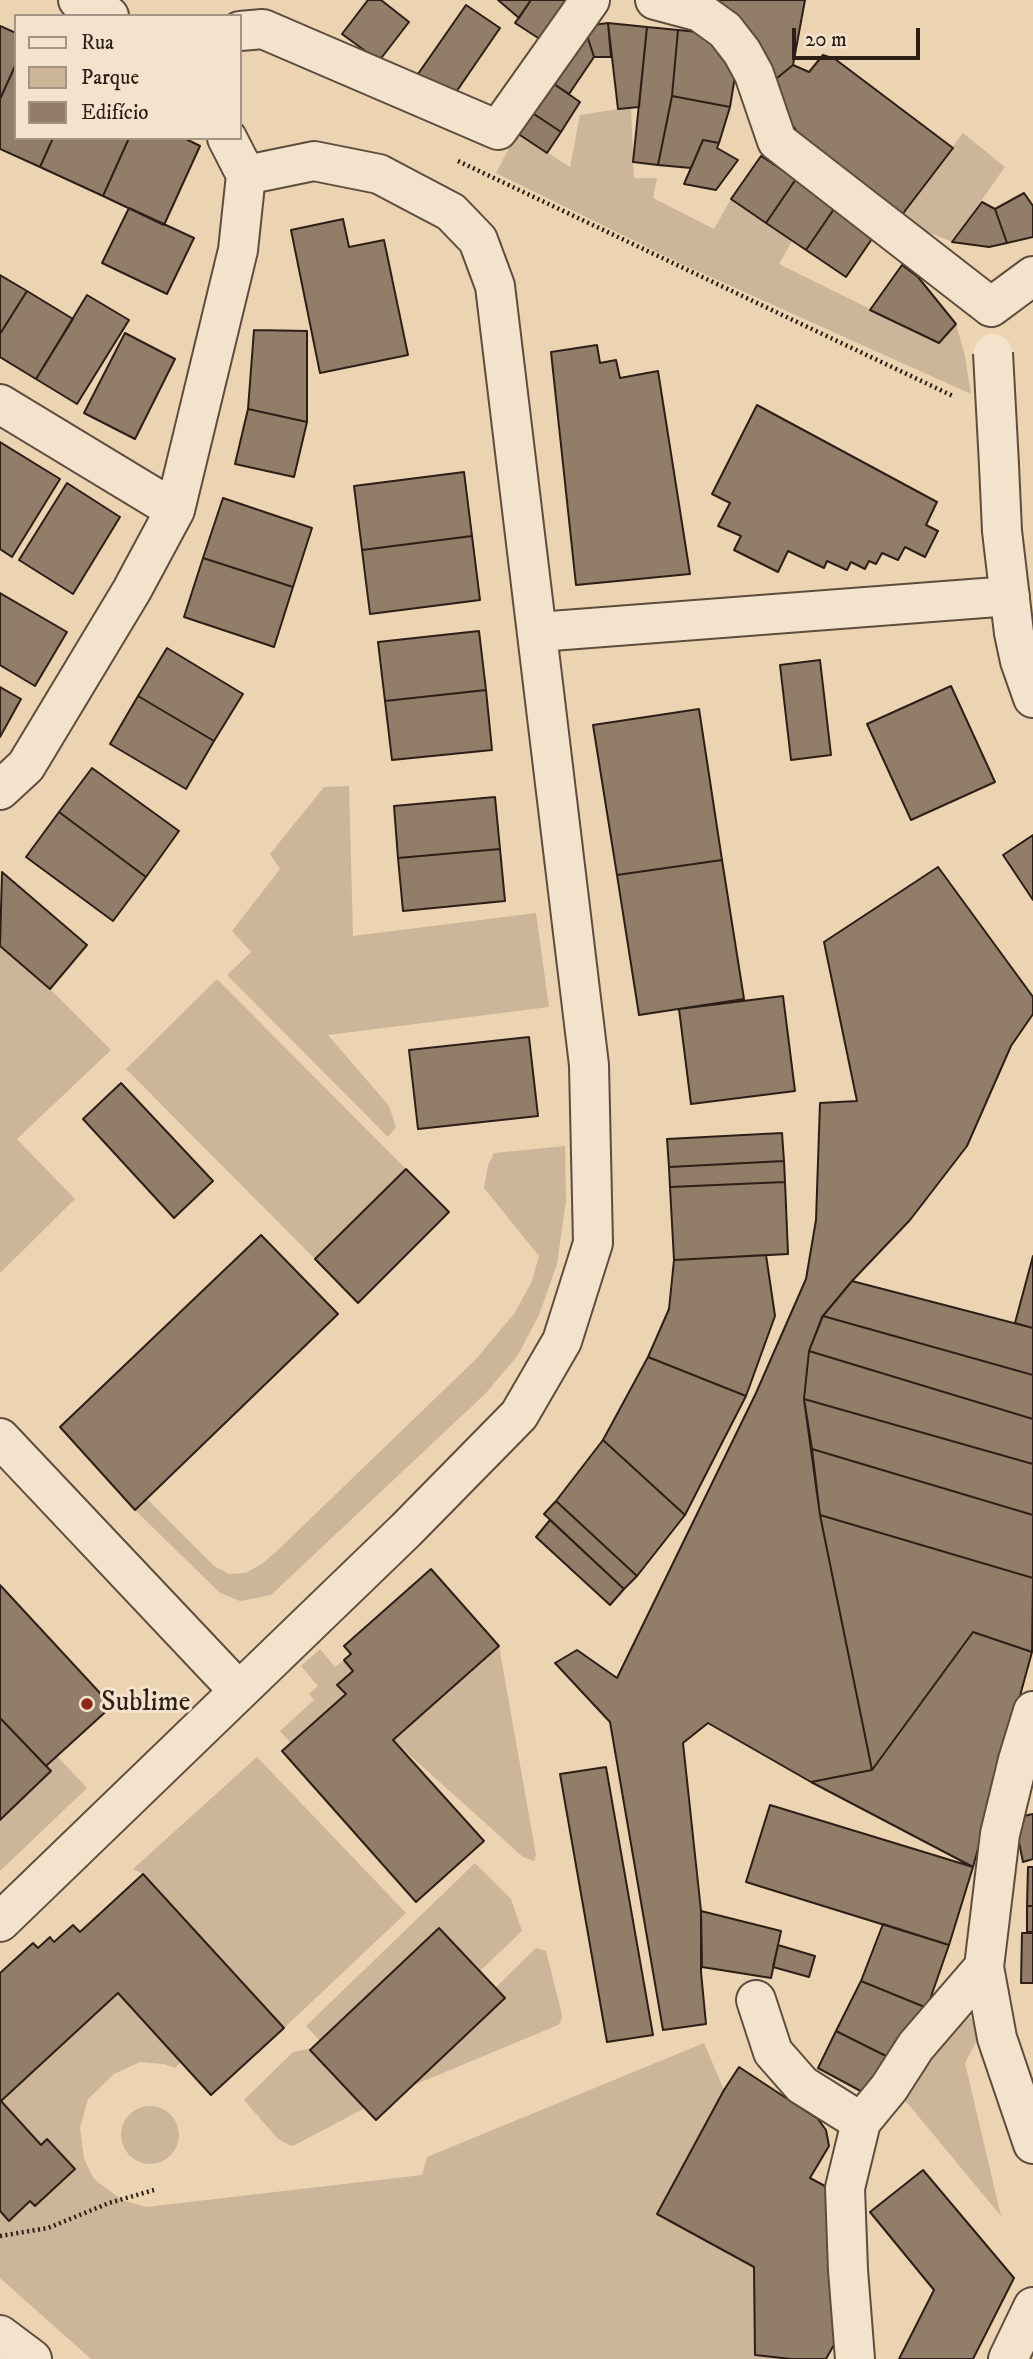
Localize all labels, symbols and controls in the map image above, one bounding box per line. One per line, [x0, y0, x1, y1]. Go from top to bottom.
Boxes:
legend [14, 14, 242, 140]
scale bar [795, 14, 923, 58]
text: 20 m [805, 27, 847, 53]
text: Rua [81, 30, 114, 56]
text: Parque [81, 65, 139, 91]
text: Edifício [81, 100, 149, 126]
place label: Sublime [101, 1687, 190, 1721]
marker: Sublime [79, 1696, 95, 1712]

